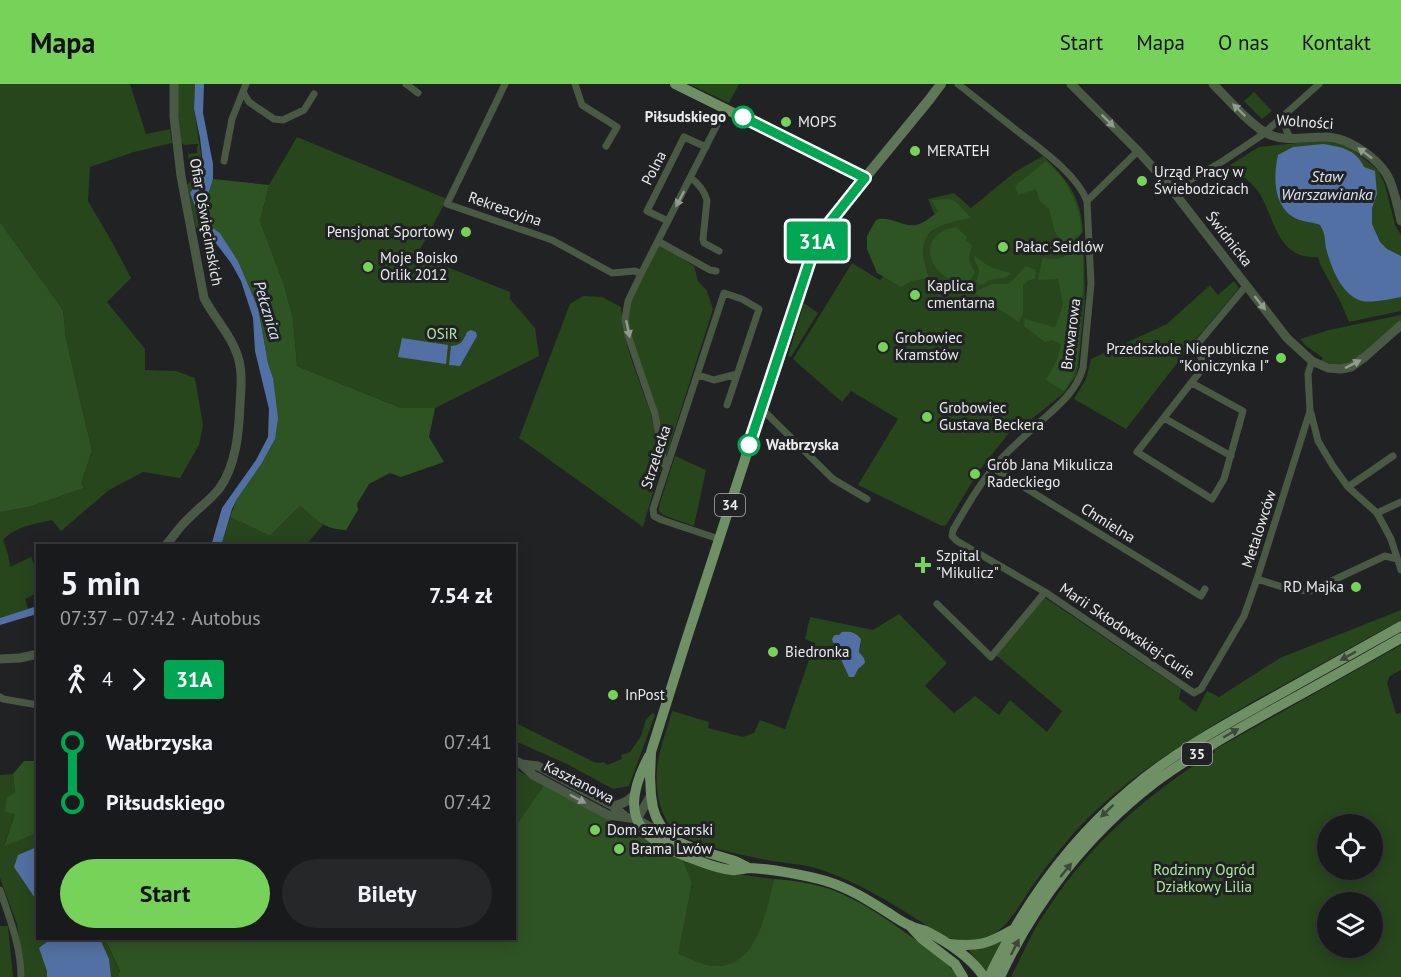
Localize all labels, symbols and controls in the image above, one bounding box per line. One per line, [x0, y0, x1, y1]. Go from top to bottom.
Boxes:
text: Mapa [30, 24, 95, 61]
text: Start [1060, 29, 1103, 56]
text: Mapa [1136, 29, 1185, 56]
text: O nas [1218, 29, 1269, 56]
text: Kontakt [1302, 29, 1371, 56]
one-way arrow [1233, 103, 1247, 117]
marker: Piłsudskiego [732, 106, 754, 128]
place label: Piłsudskiego [645, 107, 726, 126]
street label: Wolności [1276, 110, 1334, 133]
place label: MOPS [798, 112, 837, 131]
one-way arrow [1100, 113, 1114, 127]
marker: MOPS [779, 115, 793, 129]
place label: MERATEH [927, 141, 990, 160]
marker: MERATEH [908, 144, 922, 158]
street label: Polna [637, 147, 670, 188]
one-way arrow [1358, 148, 1373, 160]
street label: Ofiar Oświęcimskich [186, 157, 227, 287]
place label: Urząd Pracy w Świebodzicach [1154, 162, 1249, 198]
water label: Staw Warszawianka [1281, 166, 1373, 204]
marker: Urząd Pracy w Świebodzicach [1135, 174, 1149, 188]
street label: Rekreacyjna [466, 187, 544, 230]
one-way arrow [675, 190, 685, 207]
street label: Świdnicka [1202, 207, 1257, 270]
place label: Pensjonat Sportowy [327, 222, 454, 241]
line badge: 31A [782, 222, 852, 260]
marker: Pensjonat Sportowy [459, 225, 473, 239]
text: 31A [799, 228, 835, 255]
place label: Pałac Seidlów [1015, 237, 1104, 256]
marker: Pałac Seidlów [996, 240, 1010, 254]
place label: Moje Boisko Orlik 2012 [380, 248, 458, 284]
marker: Moje Boisko Orlik 2012 [361, 260, 375, 274]
place label: Kaplica cmentarna [927, 276, 995, 312]
water label: Pełcznica [250, 278, 286, 342]
marker: Kaplica cmentarna [908, 288, 922, 302]
one-way arrow [1253, 295, 1266, 311]
street label: Browarowa [1057, 297, 1084, 371]
one-way arrow [623, 320, 633, 338]
park label: OSiR [426, 324, 458, 343]
place label: Grobowiec Kramstów [895, 328, 963, 364]
place label: Przedszkole Niepubliczne "Koniczynka I" [1106, 339, 1269, 375]
marker: Grobowiec Kramstów [876, 340, 890, 354]
marker: Przedszkole Niepubliczne "Koniczynka I" [1274, 351, 1288, 365]
one-way arrow [1345, 359, 1362, 369]
place label: Grobowiec Gustava Beckera [939, 398, 1044, 434]
marker: Grobowiec Gustava Beckera [920, 410, 934, 424]
street label: Strzelecka [636, 423, 675, 491]
marker: Wałbrzyska [738, 434, 760, 456]
place label: Wałbrzyska [766, 435, 839, 454]
place label: Grób Jana Mikulicza Radeckiego [987, 455, 1113, 491]
marker: Grób Jana Mikulicza Radeckiego [968, 467, 982, 481]
street label: Metalowców [1237, 488, 1280, 570]
road number: 34 [715, 494, 745, 516]
street label: Chmielna [1078, 498, 1139, 547]
place label: Szpital "Mikulicz" [936, 546, 999, 582]
marker: Szpital "Mikulicz" [914, 556, 932, 574]
text: 5 min [60, 561, 141, 604]
place label: RD Majka [1283, 577, 1344, 596]
street label: Marii Skłodowskiej-Curie [1056, 578, 1198, 683]
marker: RD Majka [1349, 580, 1363, 594]
text: 7.54 zł [429, 581, 492, 609]
text: 07:37 – 07:42 · Autobus [60, 605, 261, 631]
place label: Biedronka [785, 642, 849, 661]
marker: Biedronka [766, 645, 780, 659]
one-way arrow [1339, 651, 1356, 661]
icon: walk [60, 663, 93, 696]
icon: forward [122, 663, 155, 696]
text: 4 [102, 666, 113, 692]
text: 31A [176, 666, 212, 693]
place label: InPost [625, 685, 665, 704]
marker: InPost [606, 688, 620, 702]
text: Wałbrzyska [106, 728, 213, 756]
one-way arrow [1223, 728, 1240, 738]
text: 07:41 [444, 729, 492, 755]
road number: 35 [1182, 743, 1212, 765]
street label: Kasztanowa [541, 756, 618, 807]
text: Piłsudskiego [106, 788, 225, 816]
text: 07:42 [444, 789, 492, 815]
one-way arrow [570, 794, 587, 804]
one-way arrow [1100, 803, 1114, 817]
map controls [1317, 814, 1383, 958]
button: locate [1317, 814, 1383, 880]
place label: Dom szwajcarski [607, 820, 713, 839]
marker: Dom szwajcarski [588, 823, 602, 837]
place label: Brama Lwów [631, 839, 712, 858]
marker: Brama Lwów [612, 842, 626, 856]
button: Start [60, 859, 270, 928]
button: Bilety [282, 859, 492, 928]
park label: Rodzinny Ogród Działkowy Lilia [1153, 860, 1255, 896]
one-way arrow [1059, 863, 1072, 878]
button: layers [1317, 892, 1383, 958]
one-way arrow [1010, 938, 1020, 955]

